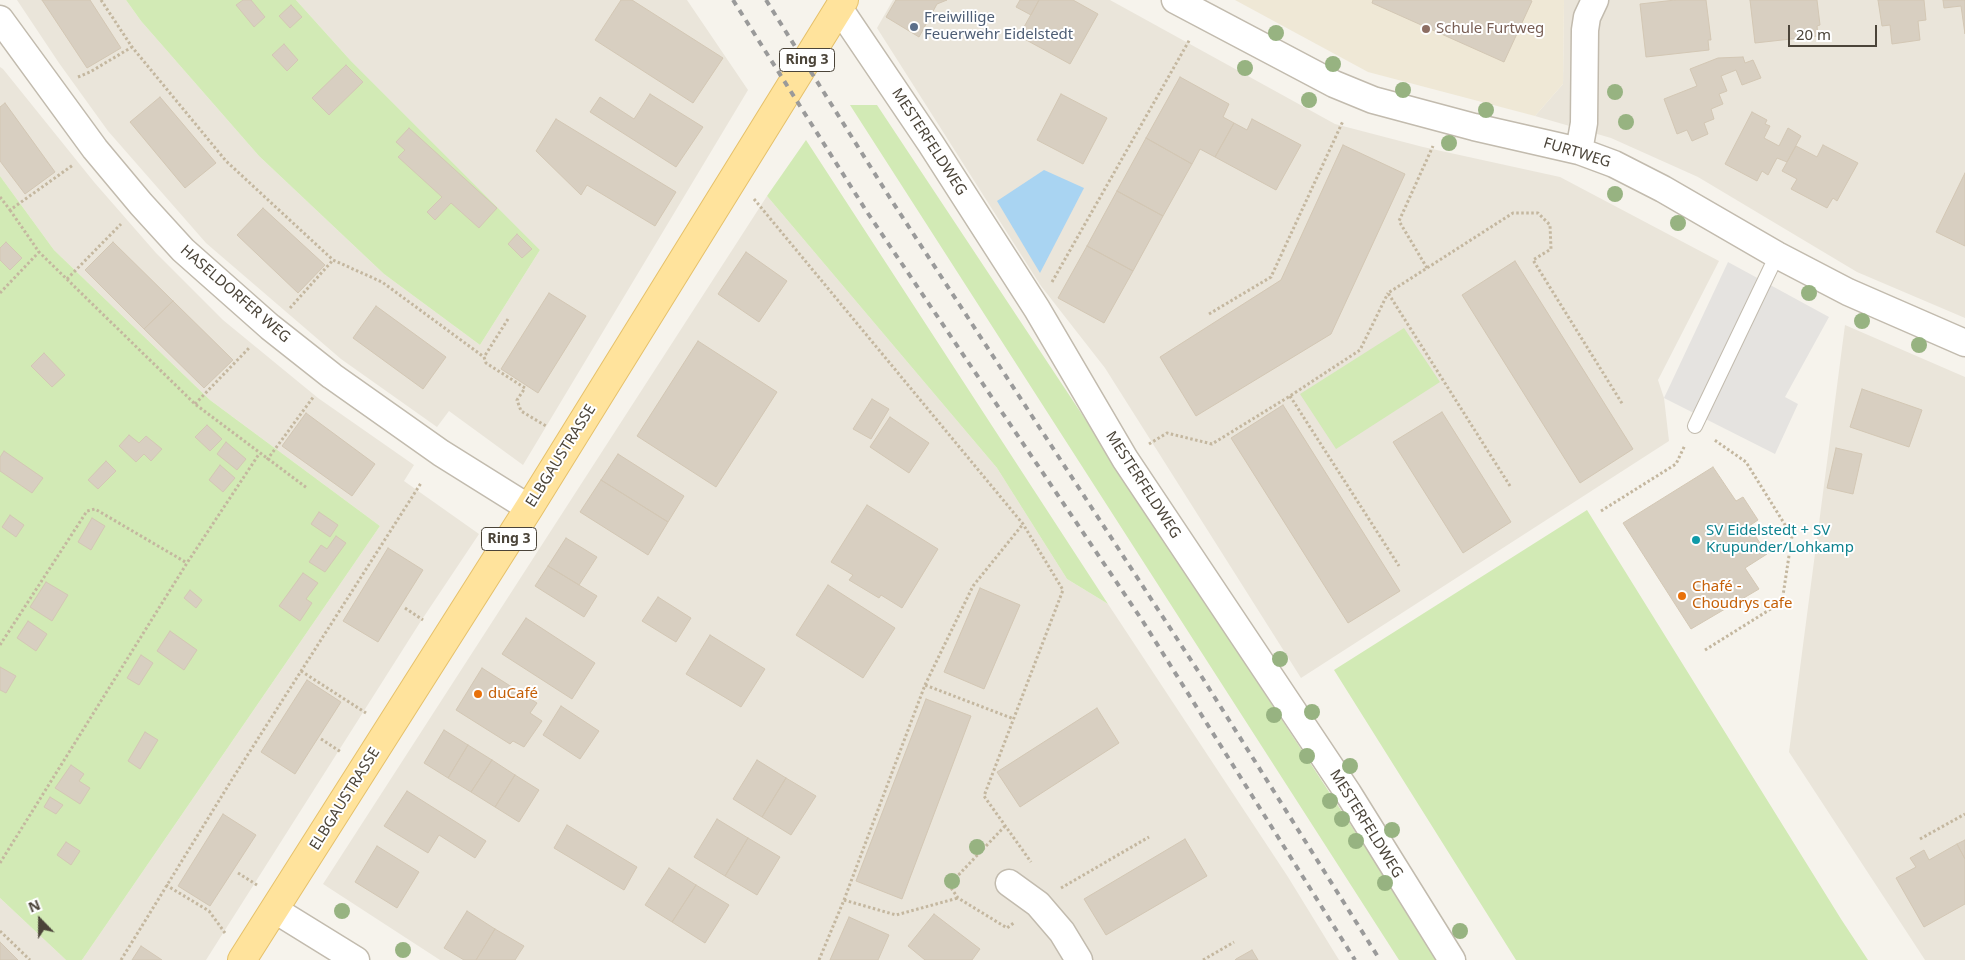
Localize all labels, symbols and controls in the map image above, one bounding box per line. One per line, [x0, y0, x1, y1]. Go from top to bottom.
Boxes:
place label: Freiwillige Feuerwehr Eidelstedt [924, 9, 1073, 44]
scale bar [1790, 15, 1879, 47]
place label: Schule Furtweg [1436, 20, 1544, 38]
marker: Freiwillige Feuerwehr Eidelstedt [908, 21, 920, 33]
marker: Schule Furtweg [1420, 23, 1432, 35]
text: 20 m [1796, 24, 1831, 44]
road number: Ring 3 [780, 48, 834, 72]
street label: MESTERFELDWEG [888, 85, 970, 199]
street label: FURTWEG [1541, 134, 1613, 172]
street label: HASELDORFER WEG [176, 241, 294, 347]
street label: ELBGAUSTRASSE [522, 401, 600, 511]
street label: MESTERFELDWEG [1102, 428, 1184, 542]
place label: SV Eidelstedt + SV Krupunder/Lohkamp [1706, 522, 1854, 557]
road number: Ring 3 [482, 528, 536, 550]
marker: SV Eidelstedt + SV Krupunder/Lohkamp [1690, 534, 1702, 546]
place label: Chafé - Choudrys cafe [1692, 578, 1792, 613]
marker: Chafé - Choudrys cafe [1676, 590, 1688, 602]
place label: duCafé [488, 685, 538, 703]
marker: duCafé [472, 688, 484, 700]
street label: ELBGAUSTRASSE [306, 744, 384, 854]
street label: MESTERFELDWEG [1325, 767, 1407, 881]
north arrow [15, 895, 65, 945]
text: N [25, 895, 43, 917]

